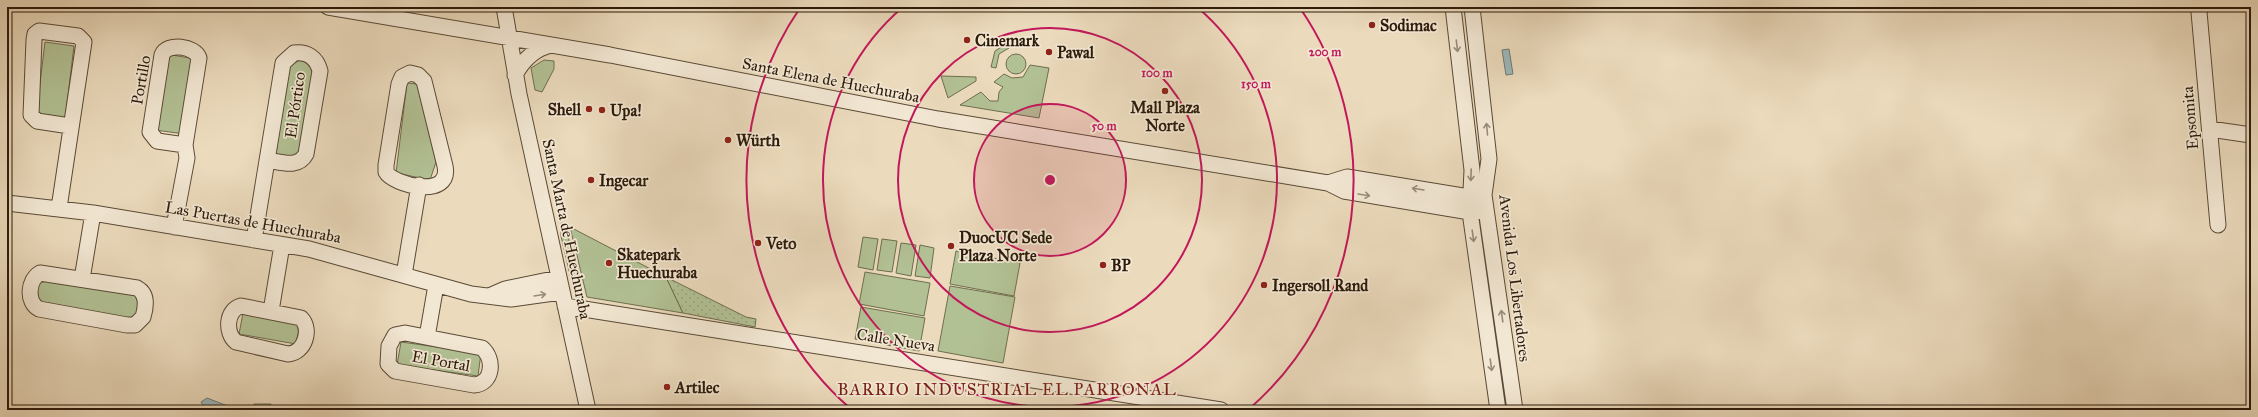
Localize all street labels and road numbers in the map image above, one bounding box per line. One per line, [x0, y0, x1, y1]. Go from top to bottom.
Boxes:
street label: Santa Elena de Huechuraba [741, 53, 921, 107]
street label: Portillo [127, 54, 155, 106]
street label: El Pórtico [281, 70, 309, 140]
street label: Epsomita [2178, 85, 2202, 151]
street label: Santa Marta de Huechuraba [539, 137, 595, 321]
street label: Avenida Los Libertadores [1495, 192, 1535, 363]
street label: Las Puertas de Huechuraba [164, 197, 343, 247]
street label: Calle Nueva [855, 324, 937, 356]
street label: El Portal [410, 347, 472, 376]

